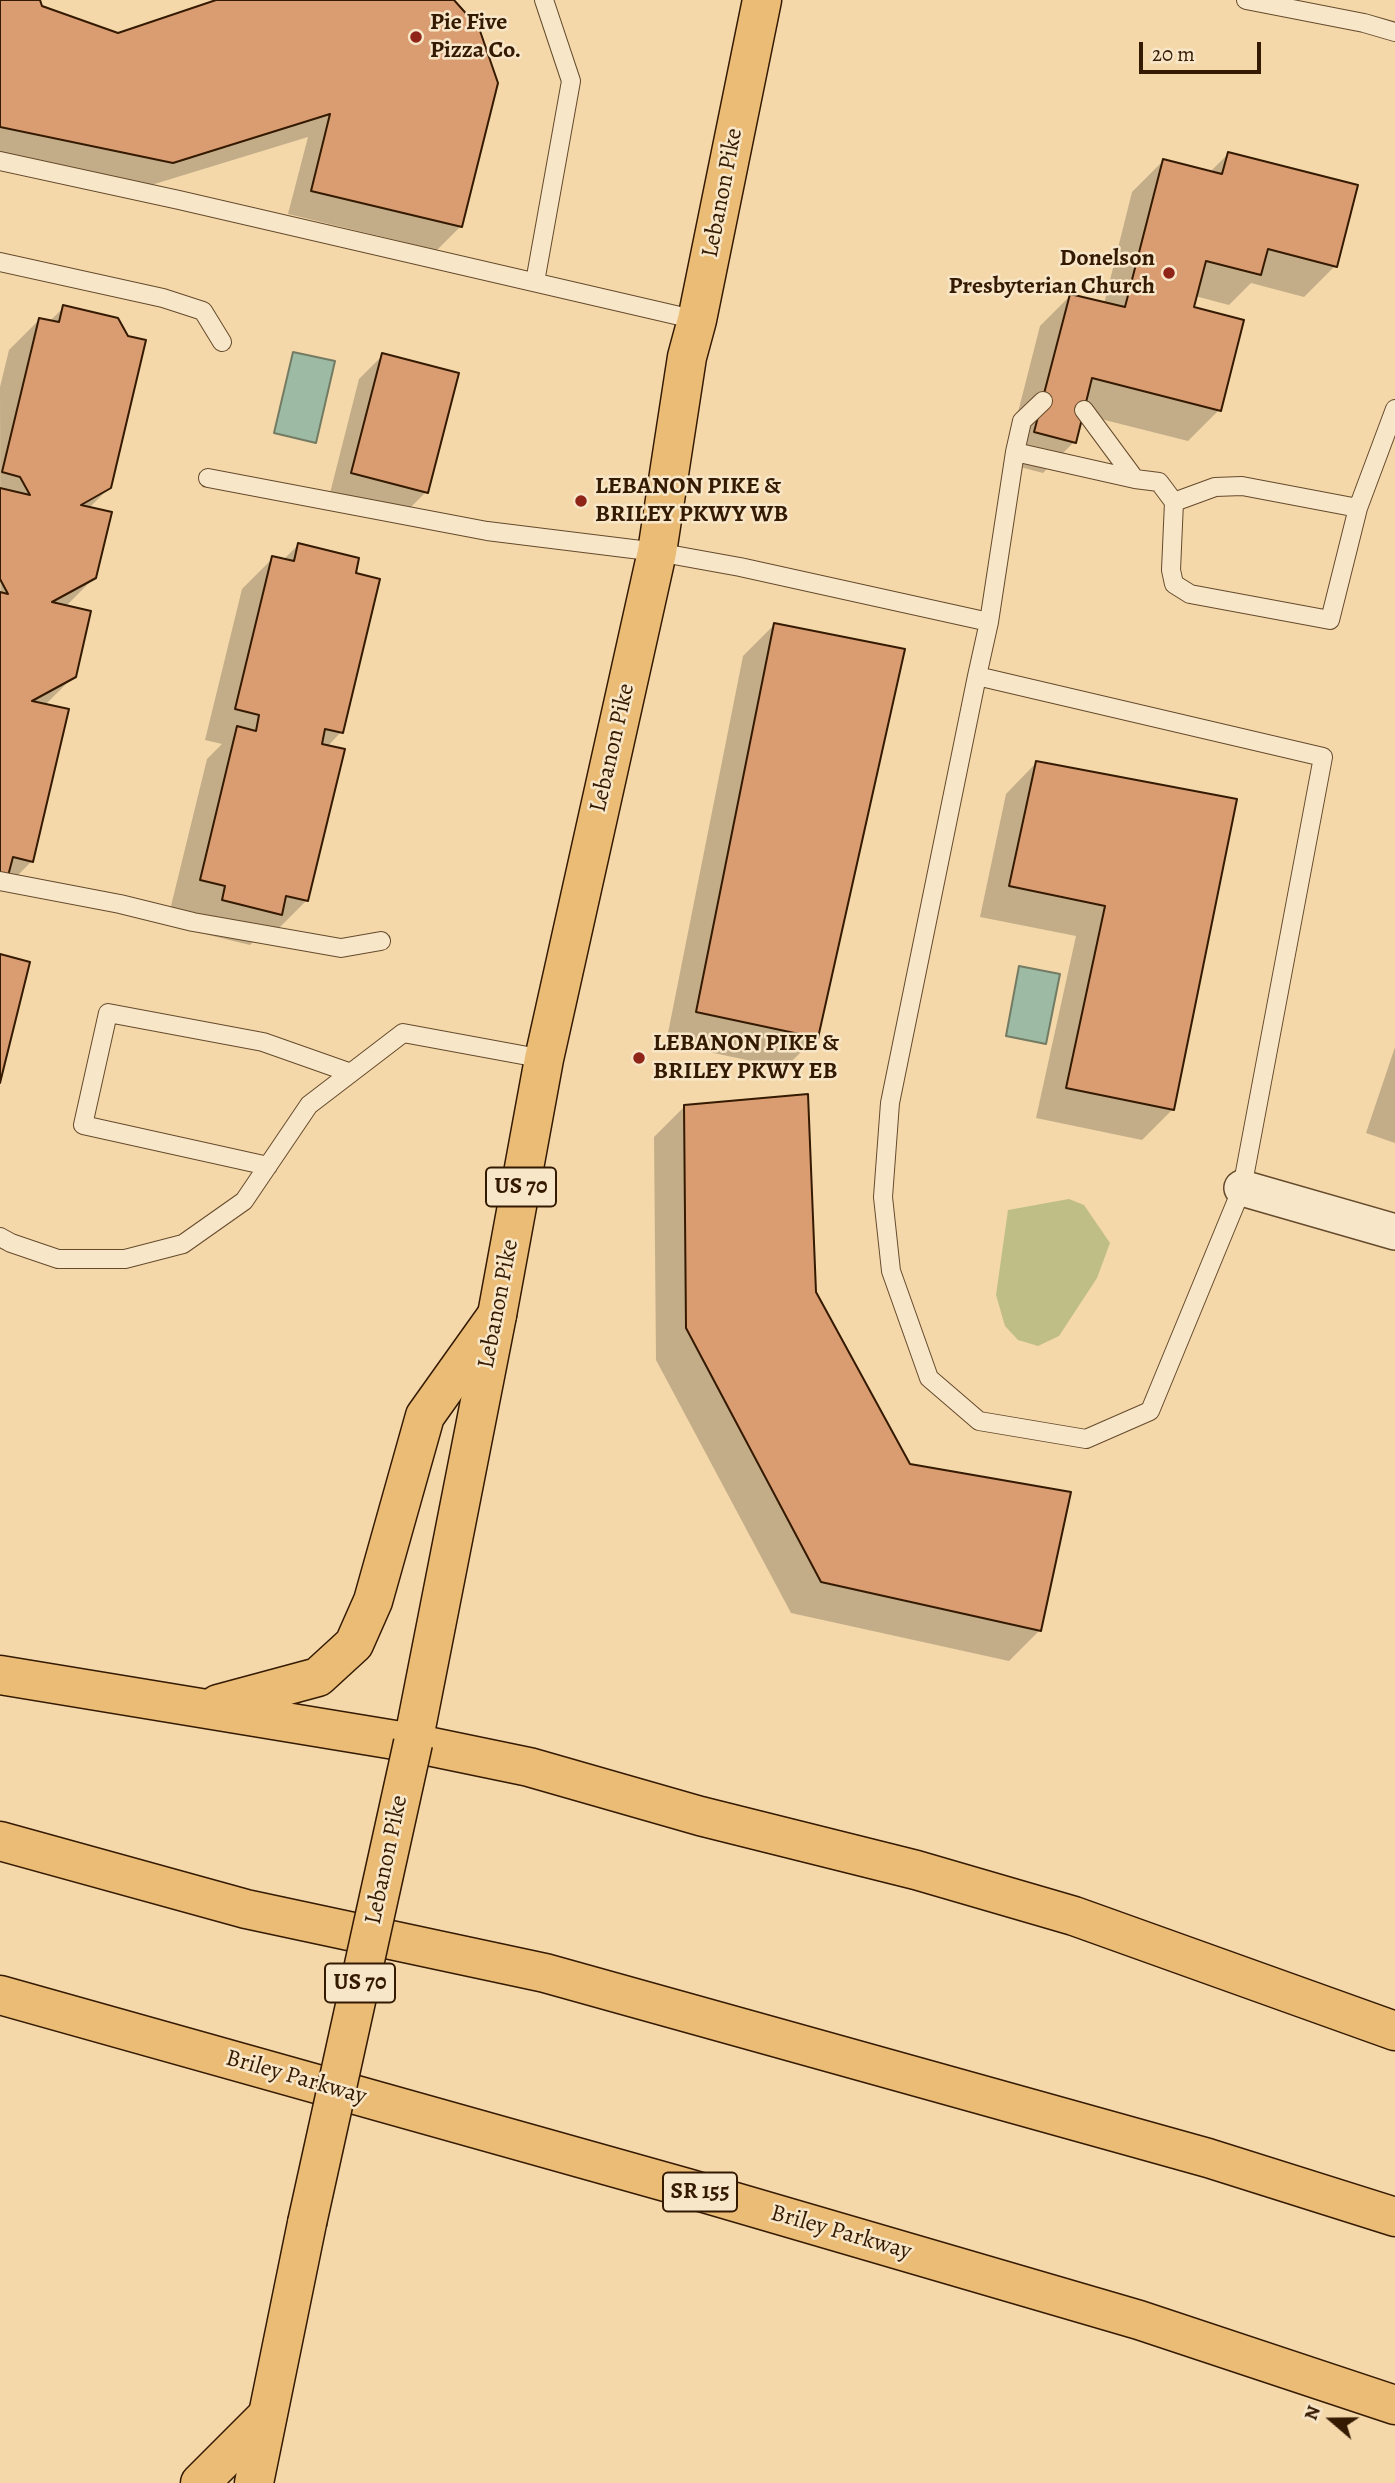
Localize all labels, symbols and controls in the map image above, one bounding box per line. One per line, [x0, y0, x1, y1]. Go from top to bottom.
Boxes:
place label: Pie Five Pizza Co. [430, 9, 521, 65]
scale bar [1143, 28, 1266, 72]
marker: Pie Five Pizza Co. [408, 29, 424, 45]
text: 20 m [1152, 40, 1195, 68]
street label: Lebanon Pike [696, 126, 750, 260]
place label: Donelson Presbyterian Church [948, 245, 1155, 301]
marker: Donelson Presbyterian Church [1161, 265, 1177, 281]
place label: LEBANON PIKE & BRILEY PKWY WB [595, 473, 788, 529]
marker: LEBANON PIKE & BRILEY PKWY WB [573, 493, 589, 509]
street label: Lebanon Pike [584, 681, 642, 815]
place label: LEBANON PIKE & BRILEY PKWY EB [653, 1030, 839, 1086]
marker: LEBANON PIKE & BRILEY PKWY EB [631, 1050, 647, 1066]
road number: US 70 [486, 1168, 556, 1206]
street label: Lebanon Pike [472, 1237, 526, 1371]
street label: Lebanon Pike [359, 1793, 415, 1927]
road number: US 70 [325, 1964, 395, 2002]
street label: Briley Parkway [222, 2044, 370, 2112]
road number: SR 155 [663, 2172, 737, 2212]
street label: Briley Parkway [767, 2199, 915, 2267]
north arrow [1297, 2385, 1367, 2455]
text: N [1298, 2402, 1327, 2424]

